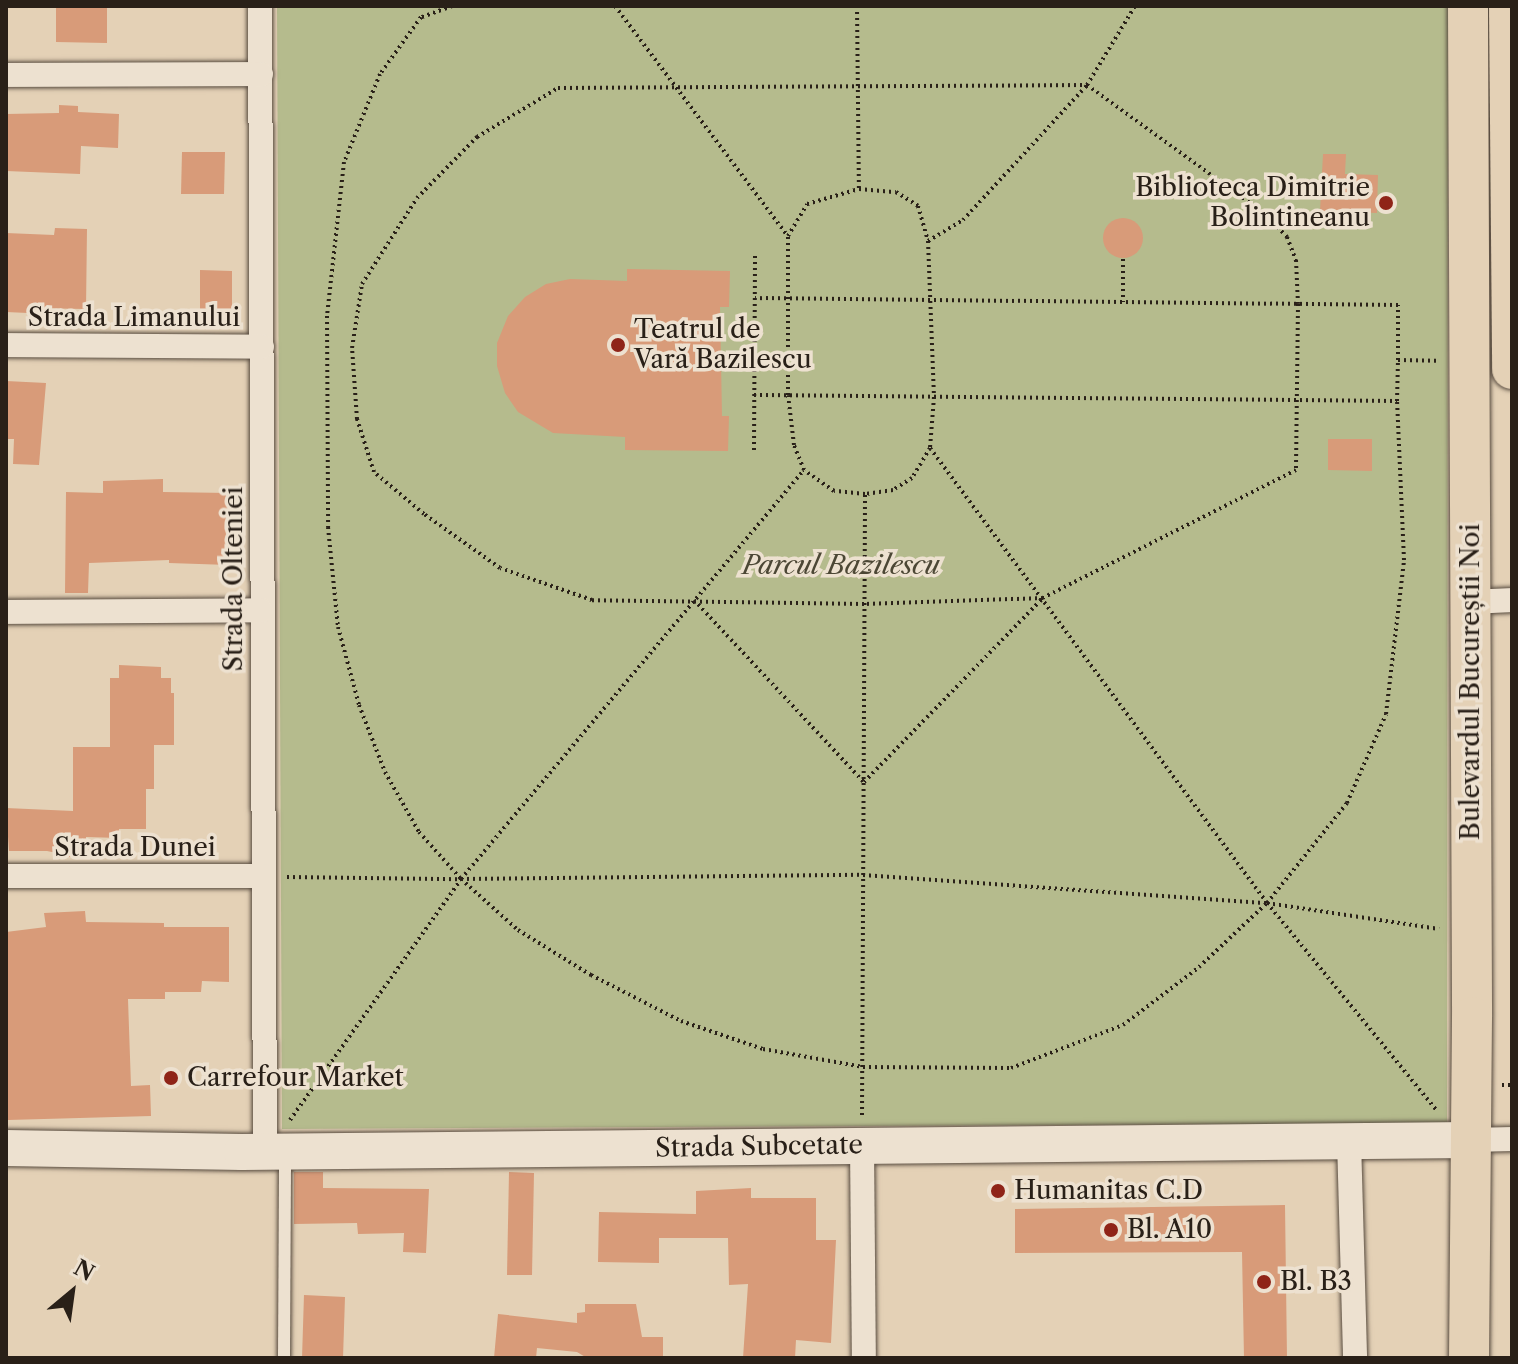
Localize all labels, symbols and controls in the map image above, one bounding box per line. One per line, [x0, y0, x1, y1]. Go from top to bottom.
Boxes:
place label: Biblioteca Dimitrie Bolintineanu [1135, 172, 1370, 234]
marker: Biblioteca Dimitrie Bolintineanu [1377, 194, 1395, 212]
street label: Strada Limanului [28, 302, 240, 334]
place label: Teatrul de Vară Bazilescu [634, 314, 812, 376]
marker: Teatrul de Vară Bazilescu [609, 336, 627, 354]
street label: Strada Olteniei [218, 486, 250, 672]
street label: Bulevardul Bucureștii Noi [1455, 524, 1487, 840]
park label: Parcul Bazilescu [742, 550, 940, 582]
street label: Strada Dunei [54, 832, 216, 864]
place label: Carrefour Market [187, 1062, 404, 1094]
marker: Carrefour Market [162, 1069, 180, 1087]
street label: Strada Subcetate [655, 1130, 863, 1164]
place label: Humanitas C.D [1014, 1175, 1203, 1207]
marker: Humanitas C.D [989, 1182, 1007, 1200]
place label: Bl. A10 [1127, 1214, 1213, 1246]
marker: Bl. A10 [1102, 1221, 1120, 1239]
north arrow [32, 1252, 112, 1332]
text: N [69, 1254, 99, 1287]
place label: Bl. B3 [1280, 1266, 1352, 1298]
marker: Bl. B3 [1255, 1273, 1273, 1291]

